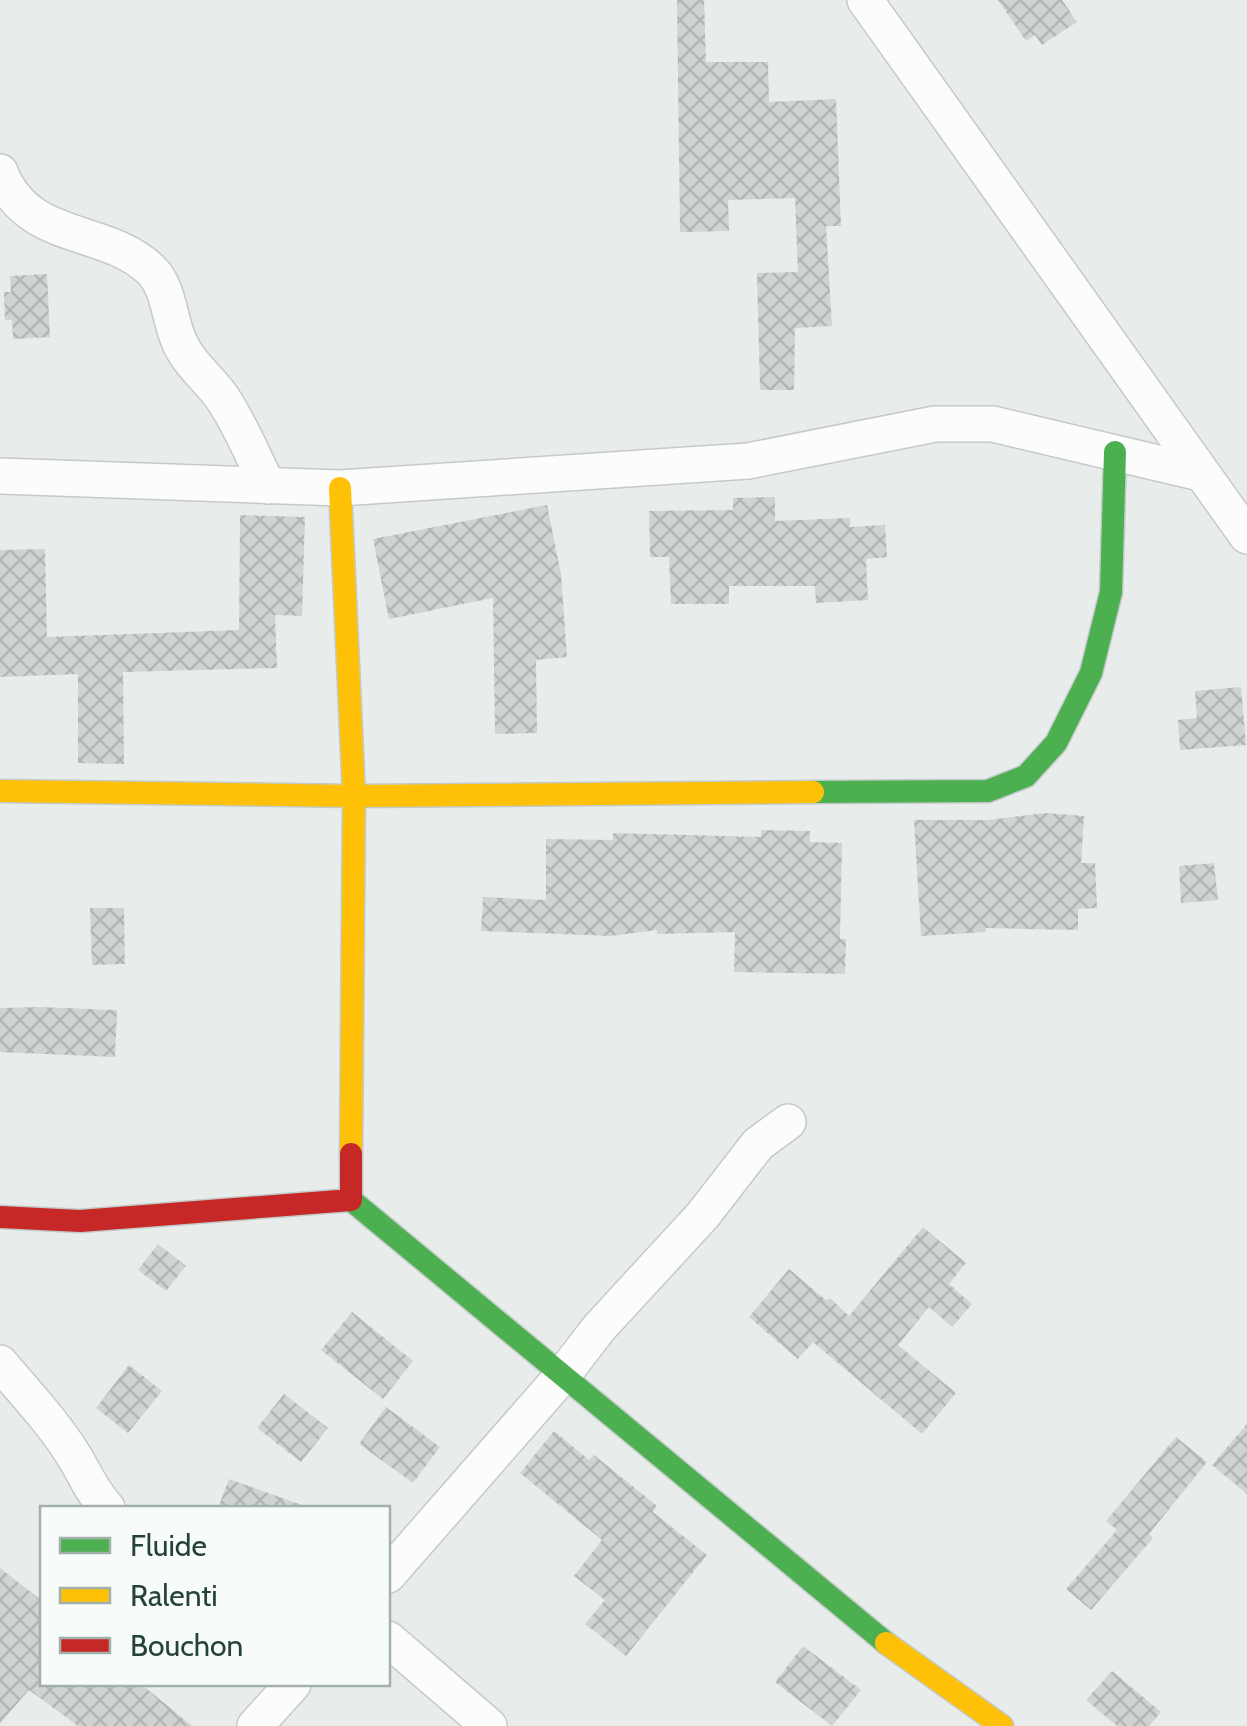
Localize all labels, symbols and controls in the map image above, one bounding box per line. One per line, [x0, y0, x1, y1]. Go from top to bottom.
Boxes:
legend [40, 1506, 390, 1686]
text: Fluide [130, 1527, 207, 1564]
text: Ralenti [130, 1577, 218, 1614]
text: Bouchon [130, 1627, 243, 1664]

